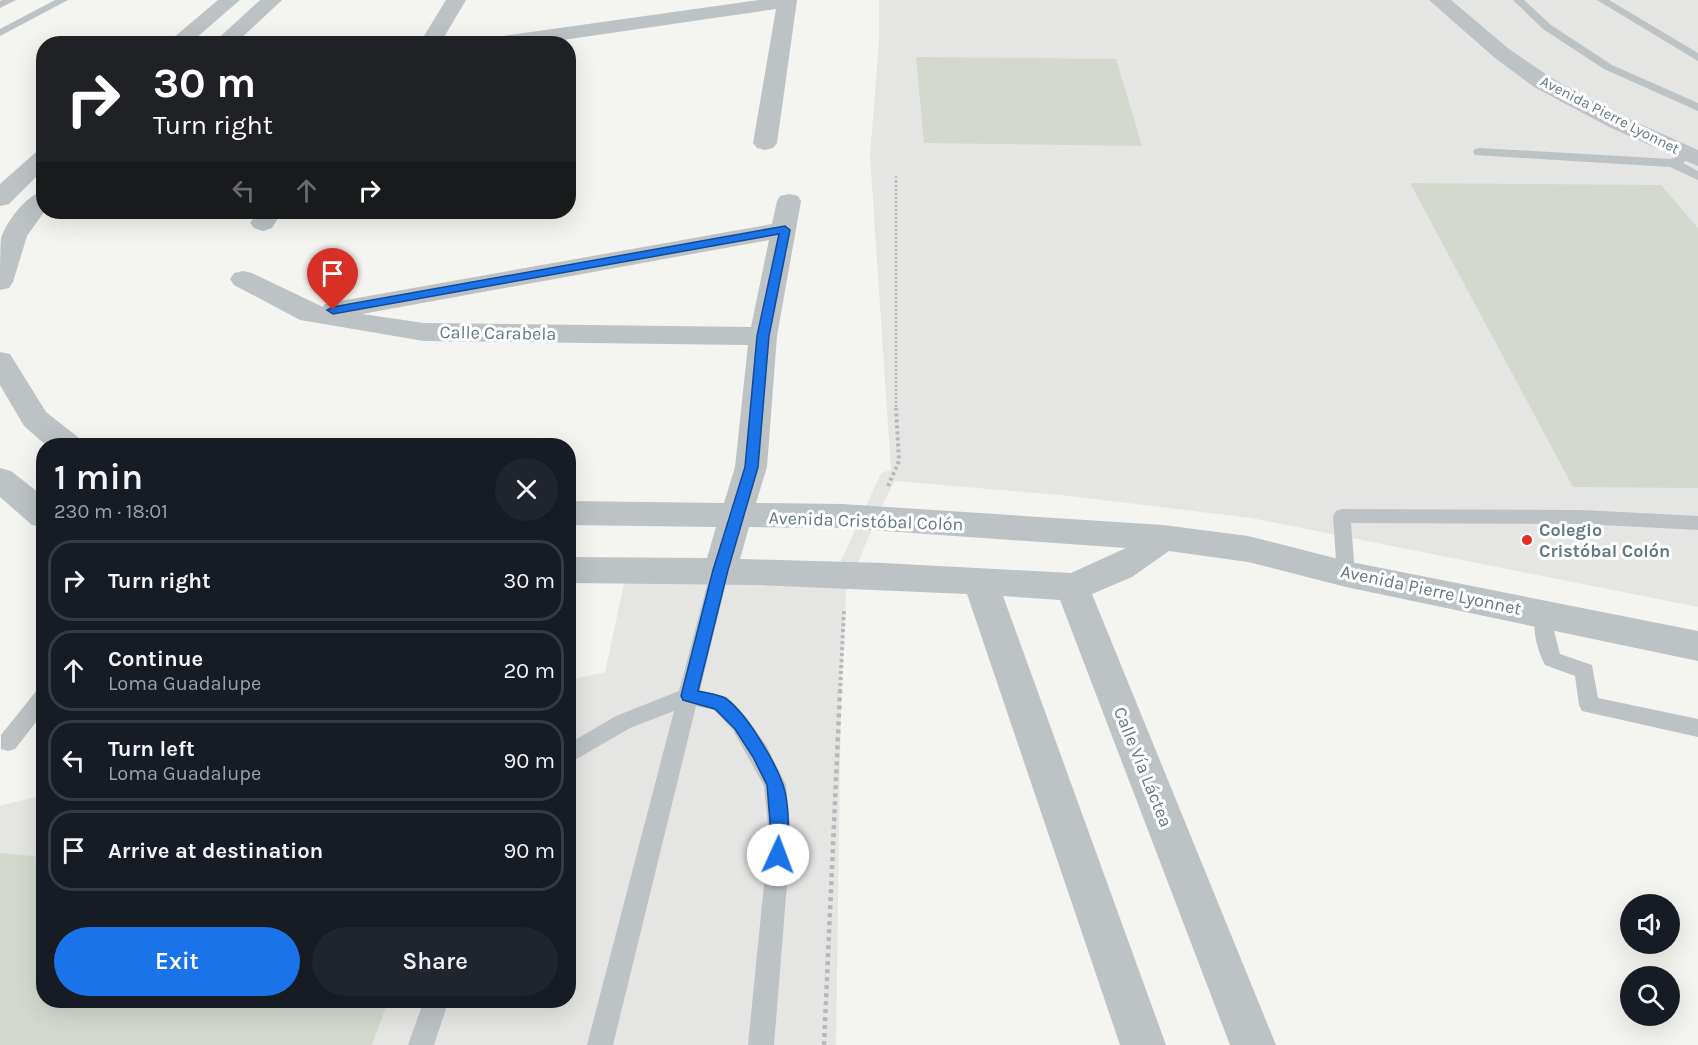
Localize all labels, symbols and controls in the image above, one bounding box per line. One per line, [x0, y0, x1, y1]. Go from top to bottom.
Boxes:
text: 30 m [153, 58, 256, 108]
icon: right [54, 60, 132, 138]
street label: Avenida Pierre Lyonnet [1538, 72, 1683, 158]
text: Turn right [153, 109, 273, 141]
icon: left [227, 174, 260, 207]
icon: ahead [290, 174, 323, 207]
icon: right [353, 174, 386, 207]
pin [307, 248, 358, 310]
icon: arrive [316, 257, 349, 290]
street label: Calle Carabela [439, 321, 557, 345]
text: 1 min [54, 456, 143, 498]
button: close [495, 458, 558, 521]
text: 230 m · 18:01 [54, 500, 168, 523]
street label: Avenida Cristóbal Colón [768, 507, 964, 535]
place label: Colegio Cristóbal Colón [1539, 519, 1670, 562]
marker: Colegio Cristóbal Colón [1520, 533, 1534, 547]
street label: Avenida Pierre Lyonnet [1339, 560, 1524, 620]
icon: right [57, 564, 90, 597]
text: Turn right [108, 568, 211, 594]
text: 30 m [503, 568, 555, 594]
text: Continue [108, 646, 203, 672]
icon: ahead [57, 654, 90, 687]
text: 20 m [503, 658, 555, 684]
text: Loma Guadalupe [108, 672, 261, 695]
street label: Calle Vía Láctea [1109, 704, 1177, 830]
text: Turn left [108, 736, 195, 762]
icon: left [57, 744, 90, 777]
text: 90 m [503, 748, 555, 774]
text: Loma Guadalupe [108, 762, 261, 785]
position arrow [746, 823, 810, 887]
icon: arrive [57, 834, 90, 867]
text: Arrive at destination [108, 838, 323, 864]
text: 90 m [503, 838, 555, 864]
map controls [1620, 894, 1680, 1026]
button: sound [1620, 894, 1680, 954]
button: Exit [54, 927, 300, 996]
button: Share [312, 927, 558, 996]
button: search [1620, 966, 1680, 1026]

